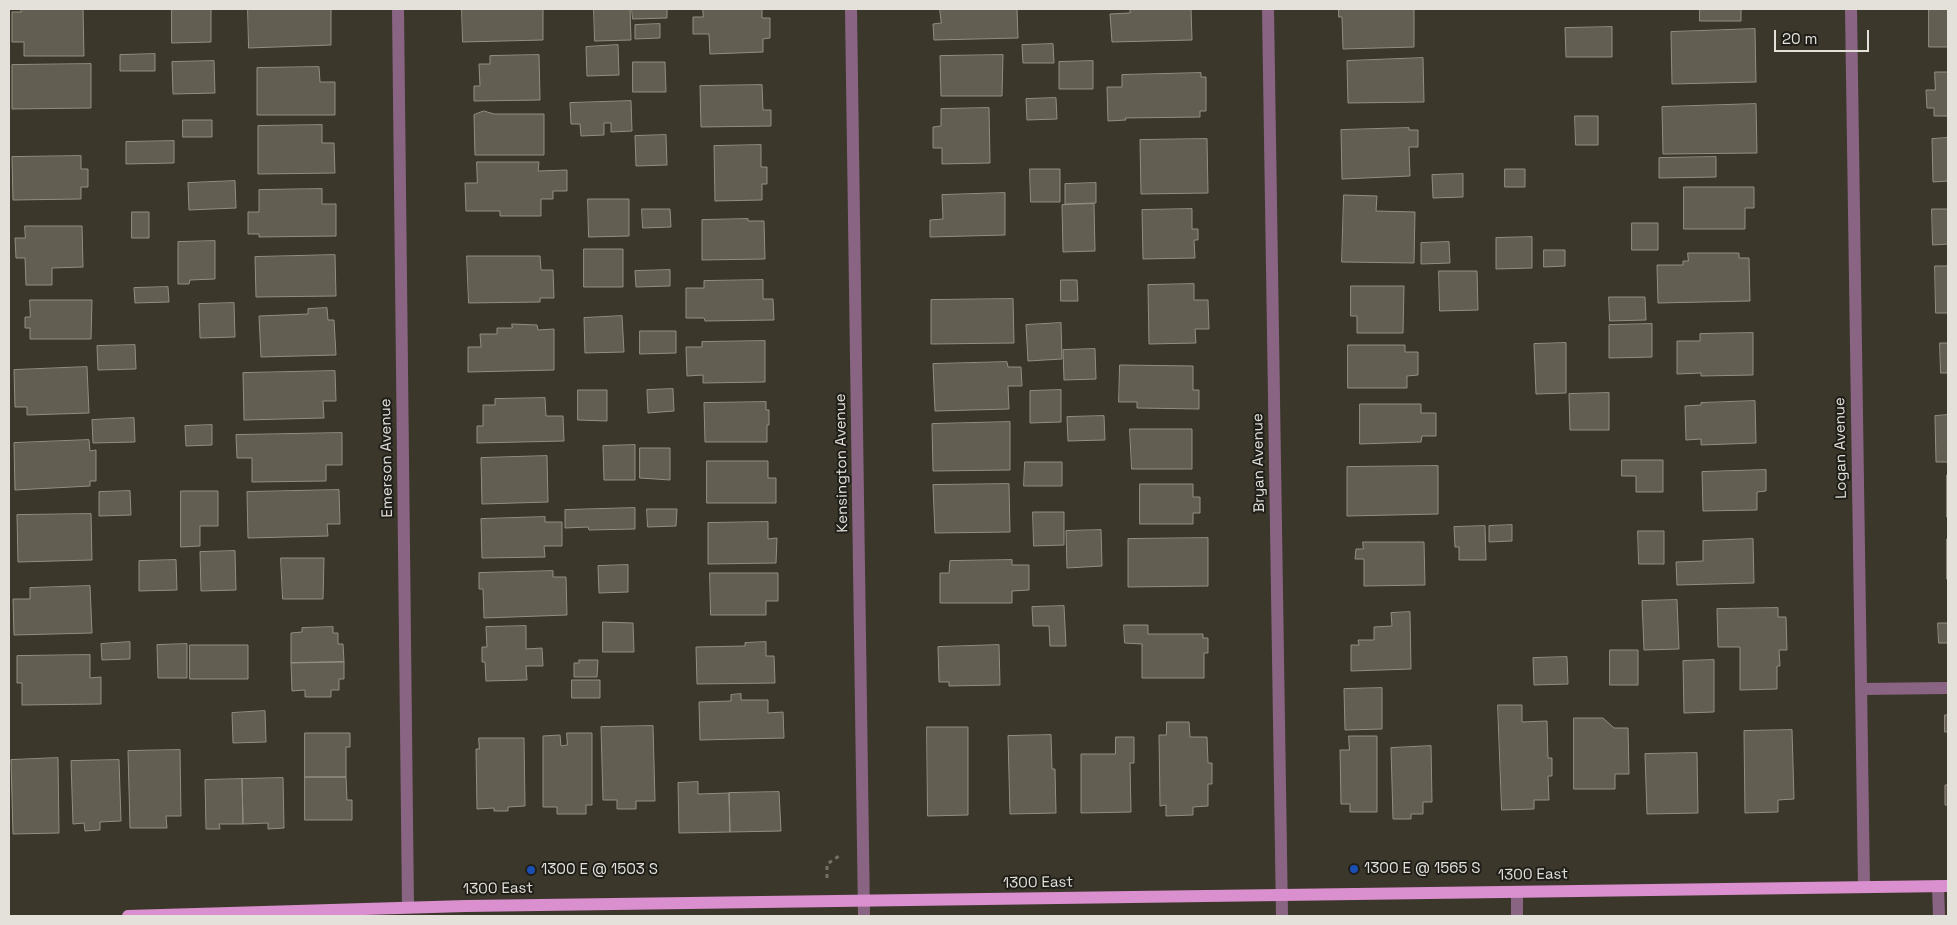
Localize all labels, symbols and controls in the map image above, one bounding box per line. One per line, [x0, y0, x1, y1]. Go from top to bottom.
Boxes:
scale bar [1777, 20, 1872, 52]
text: 20 m [1782, 29, 1817, 48]
street label: Kensington Avenue [832, 393, 852, 533]
street label: Logan Avenue [1831, 397, 1851, 499]
street label: Emerson Avenue [377, 398, 397, 518]
street label: Bryan Avenue [1249, 413, 1269, 513]
place label: 1300 E @ 1565 S [1364, 860, 1480, 878]
place label: 1300 E @ 1503 S [541, 861, 658, 879]
marker: 1300 E @ 1565 S [1348, 863, 1360, 875]
marker: 1300 E @ 1503 S [525, 864, 537, 876]
street label: 1300 East [1498, 865, 1568, 885]
street label: 1300 East [1003, 873, 1073, 893]
street label: 1300 East [463, 879, 533, 899]

